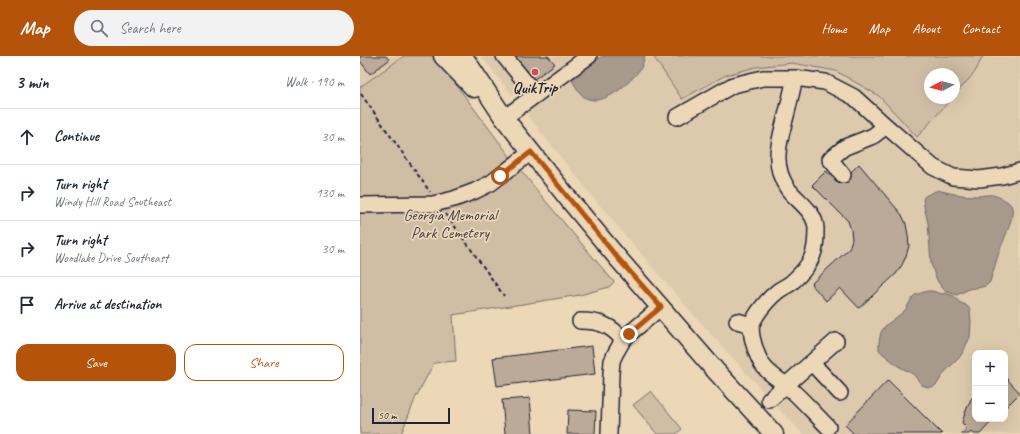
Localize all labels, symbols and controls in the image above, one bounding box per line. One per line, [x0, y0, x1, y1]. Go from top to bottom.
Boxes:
search box [74, 10, 354, 46]
text: Map [20, 16, 50, 40]
icon: search [88, 17, 110, 39]
text: Search here [120, 19, 181, 38]
text: Home [821, 20, 847, 37]
text: Map [869, 20, 890, 37]
text: About [912, 20, 940, 37]
text: Contact [962, 20, 1000, 37]
marker: QuikTrip [530, 67, 540, 77]
north arrow [924, 68, 960, 104]
text: 3 min [16, 72, 49, 93]
text: Walk · 190 m [285, 74, 344, 90]
place label: QuikTrip [513, 78, 559, 98]
icon: ahead [16, 126, 38, 148]
text: Continue [54, 127, 99, 146]
text: 30 m [322, 129, 344, 145]
route start [491, 167, 509, 185]
text: Turn right [54, 175, 107, 194]
icon: right [16, 182, 38, 204]
text: 130 m [316, 185, 344, 201]
text: Windy Hill Road Southeast [54, 194, 171, 210]
park label: Georgia Memorial Park Cemetery [403, 205, 500, 243]
text: Turn right [54, 231, 107, 250]
icon: right [16, 238, 38, 260]
text: 30 m [322, 241, 344, 257]
text: Woodlake Drive Southeast [54, 250, 168, 266]
icon: arrive [16, 294, 38, 316]
text: Arrive at destination [54, 295, 161, 314]
route end [620, 325, 638, 343]
button: Save [16, 344, 176, 381]
button: Share [184, 344, 344, 381]
map controls [972, 350, 1008, 422]
button: + [972, 350, 1008, 386]
button: − [972, 386, 1008, 422]
scale bar [372, 406, 450, 425]
text: 50 m [378, 408, 397, 422]

